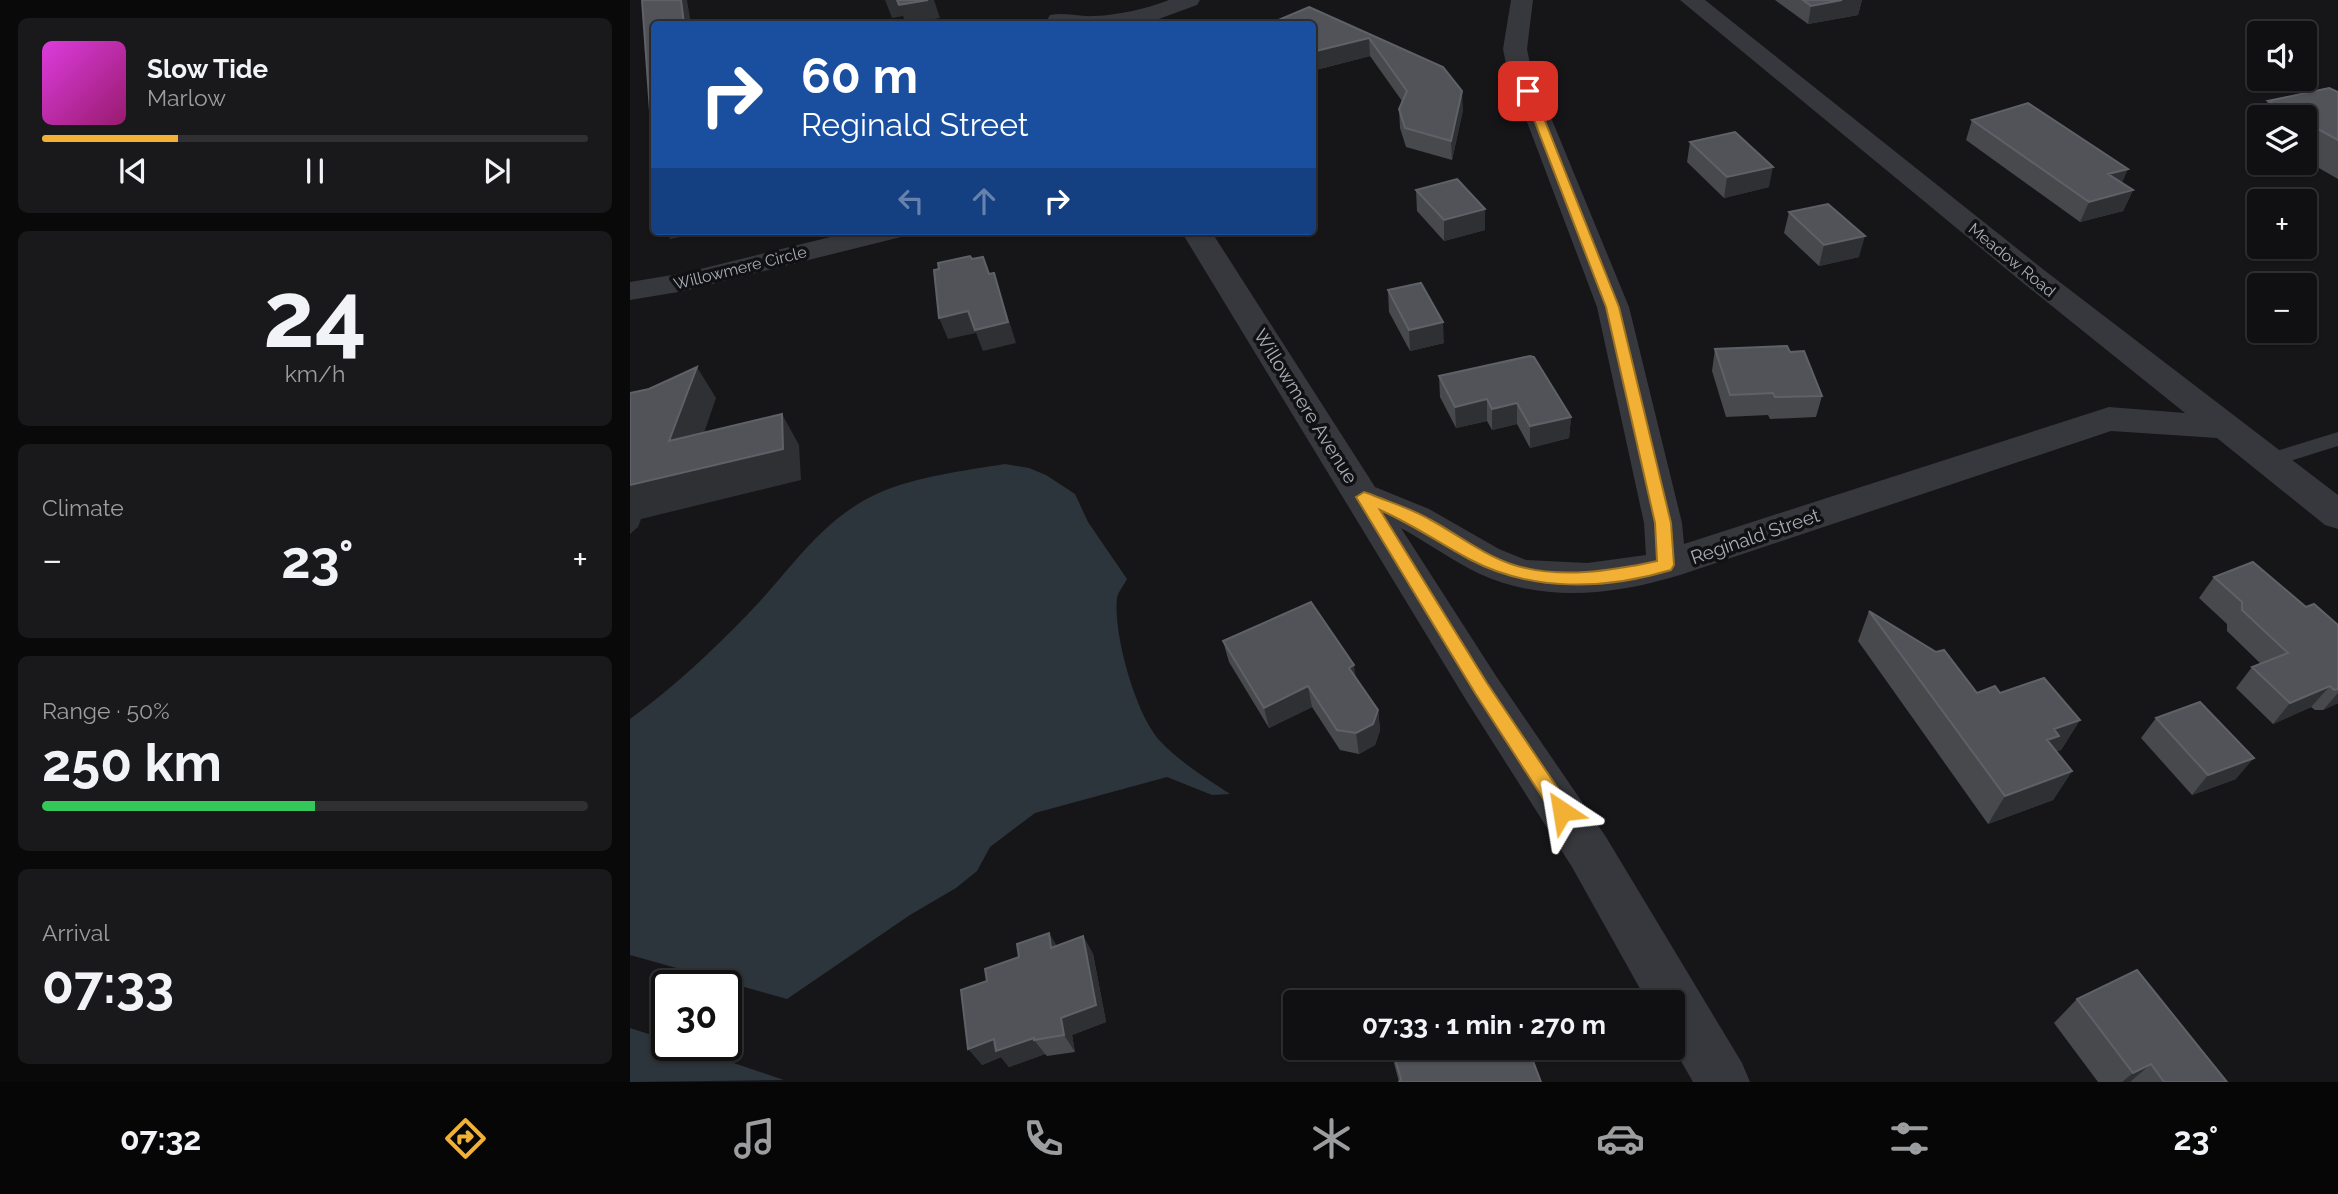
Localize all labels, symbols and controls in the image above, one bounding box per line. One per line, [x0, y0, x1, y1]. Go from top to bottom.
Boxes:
map controls [2247, 21, 2317, 343]
button: sound [2247, 21, 2317, 91]
text: 60 m [801, 47, 918, 104]
icon: right [686, 49, 777, 140]
text: Slow Tide [147, 54, 268, 84]
pin [1498, 61, 1558, 121]
icon: arrive [1509, 72, 1547, 110]
text: Marlow [147, 84, 226, 111]
button: layers [2247, 105, 2317, 175]
text: Reginald Street [801, 106, 1029, 143]
icon: previous [114, 152, 152, 190]
icon: pause [296, 152, 334, 190]
icon: next [478, 152, 516, 190]
icon: left [892, 182, 930, 220]
icon: ahead [965, 182, 1003, 220]
icon: right [1038, 182, 1076, 220]
button: + [2247, 189, 2317, 259]
street label: Meadow Road [1965, 219, 2059, 301]
street label: Willowmere Circle [672, 242, 808, 294]
text: 24 [263, 261, 367, 368]
button: − [2247, 273, 2317, 343]
street label: Willowmere Avenue [1250, 325, 1362, 487]
text: km/h [285, 360, 345, 387]
text: Climate [42, 494, 124, 521]
street label: Reginald Street [1688, 503, 1823, 568]
text: 23° [281, 529, 354, 590]
text: − [42, 537, 62, 582]
text: + [572, 537, 588, 582]
text: Range · 50% [42, 697, 170, 724]
text: 250 km [42, 732, 222, 793]
position arrow [1525, 774, 1599, 848]
text: Arrival [42, 919, 109, 946]
text: 07:33 [42, 954, 174, 1015]
speed limit sign: 30 [651, 970, 742, 1061]
text: 07:33 · 1 min · 270 m [1362, 1010, 1606, 1040]
icon: directions [441, 1114, 490, 1163]
icon: music [730, 1114, 779, 1163]
icon: phone [1019, 1114, 1068, 1163]
icon: climate [1307, 1114, 1356, 1163]
icon: car [1596, 1114, 1645, 1163]
icon: filters [1885, 1114, 1934, 1163]
text: 07:32 [120, 1120, 201, 1157]
text: 23° [2174, 1120, 2218, 1157]

